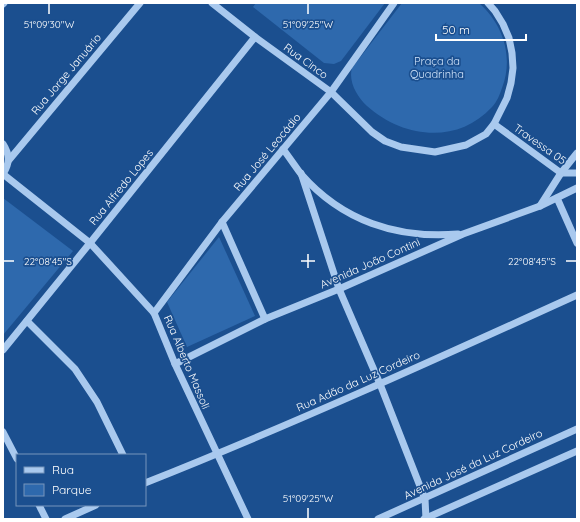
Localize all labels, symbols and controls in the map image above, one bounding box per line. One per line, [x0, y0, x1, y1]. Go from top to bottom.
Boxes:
scale bar [436, 16, 526, 42]
text: 51°09'30"W [24, 18, 75, 31]
text: 51°09'25"W [283, 18, 334, 31]
text: 50 m [442, 22, 470, 37]
street label: Rua Jorge Januário [28, 30, 104, 117]
street label: Rua Cinco [281, 40, 331, 82]
park label: Praça da Quadrinha [410, 54, 464, 81]
street label: Rua José Leocádio [230, 110, 304, 194]
street label: Travessa 05 [511, 121, 569, 167]
street label: Rua Alfredo Lopes [86, 146, 156, 228]
street label: Avenida João Contini [318, 235, 422, 291]
text: 22°08'45"S [24, 255, 72, 268]
text: 22°08'45"S [508, 255, 556, 268]
street label: Rua Alberto Massoli [161, 313, 213, 411]
street label: Rua Adão da Luz Cordeiro [294, 347, 422, 415]
street label: Avenida José da Luz Cordeiro [401, 425, 545, 502]
legend [16, 454, 146, 506]
text: Rua [52, 462, 74, 477]
text: Parque [52, 482, 92, 497]
text: 51°09'25"W [283, 492, 334, 505]

